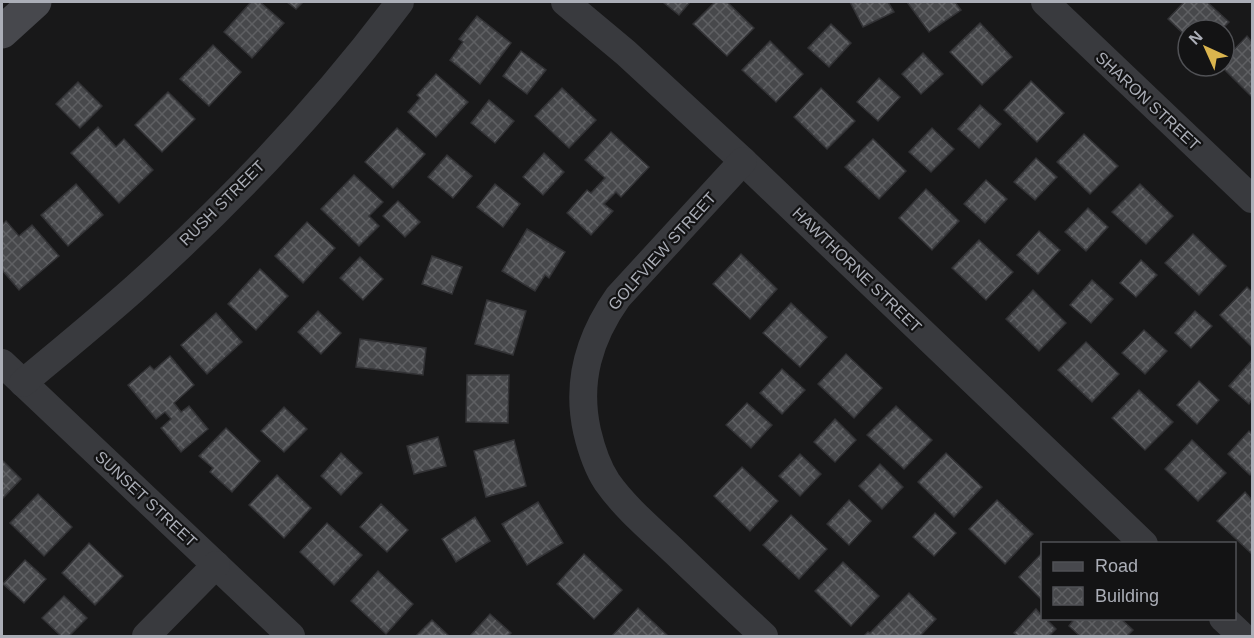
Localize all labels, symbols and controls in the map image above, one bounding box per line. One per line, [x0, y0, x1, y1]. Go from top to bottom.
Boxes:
north arrow [1176, 18, 1236, 78]
text: N [1186, 28, 1206, 48]
street label: SHARON STREET [1092, 48, 1204, 154]
street label: RUSH STREET [176, 157, 268, 249]
street label: GOLFVIEW STREET [605, 189, 719, 313]
street label: HAWTHORNE STREET [789, 204, 925, 336]
street label: SUNSET STREET [92, 448, 200, 550]
legend [1041, 542, 1236, 620]
text: Road [1095, 556, 1138, 576]
text: Building [1095, 586, 1159, 606]

